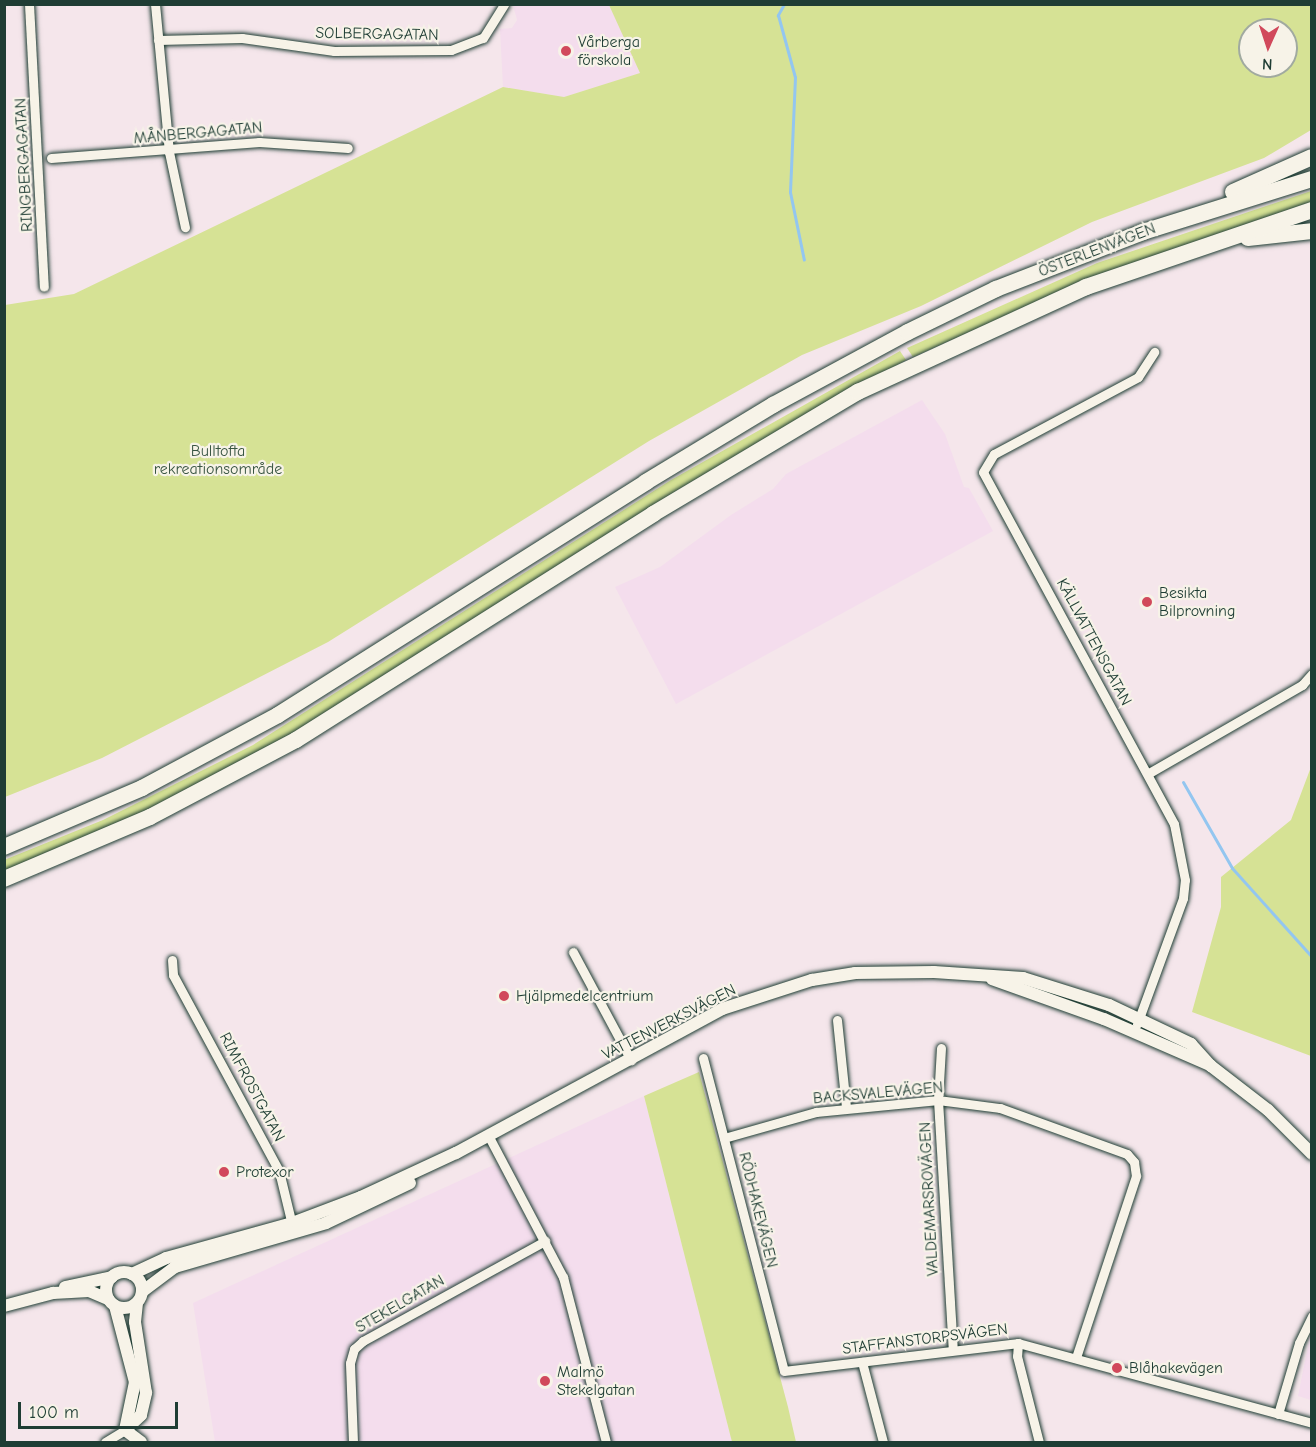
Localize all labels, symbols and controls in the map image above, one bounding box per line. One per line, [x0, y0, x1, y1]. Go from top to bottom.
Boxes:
north arrow [1238, 18, 1298, 78]
street label: SOLBERGAGATAN [315, 23, 439, 45]
place label: Vårberga förskola [578, 32, 640, 70]
marker: Vårberga förskola [559, 44, 573, 58]
text: N [1261, 55, 1273, 73]
street label: RINGBERGAGATAN [11, 98, 37, 232]
street label: MÅNBERGAGATAN [133, 118, 263, 148]
street label: ÖSTERLENVÄGEN [1036, 219, 1158, 281]
park label: Bulltofta rekreationsområde [154, 441, 282, 479]
street label: KÄLLVATTENSGATAN [1052, 575, 1136, 709]
place label: Besikta Bilprovning [1159, 583, 1235, 621]
marker: Besikta Bilprovning [1140, 595, 1154, 609]
street label: VATTENVERKSVÄGEN [599, 980, 739, 1064]
place label: Hjälpmedelcentrium [516, 986, 653, 1006]
marker: Hjälpmedelcentrium [497, 989, 511, 1003]
street label: RIMFROSTGATAN [215, 1029, 289, 1145]
street label: BACKSVALEVÄGEN [812, 1078, 944, 1108]
street label: VALDEMARSROVÄGEN [915, 1121, 943, 1277]
street label: RÖDHAKEVÄGEN [734, 1150, 782, 1270]
place label: Protexor [236, 1162, 294, 1182]
marker: Protexor [217, 1165, 231, 1179]
street label: STEKELGATAN [352, 1271, 448, 1337]
street label: STAFFANSTORPSVÄGEN [841, 1319, 1009, 1359]
place label: Blåhakevägen [1129, 1358, 1223, 1378]
marker: Blåhakevägen [1110, 1361, 1124, 1375]
place label: Malmö Stekelgatan [557, 1362, 635, 1400]
marker: Malmö Stekelgatan [538, 1374, 552, 1388]
scale bar [21, 1390, 182, 1428]
text: 100 m [29, 1402, 79, 1423]

